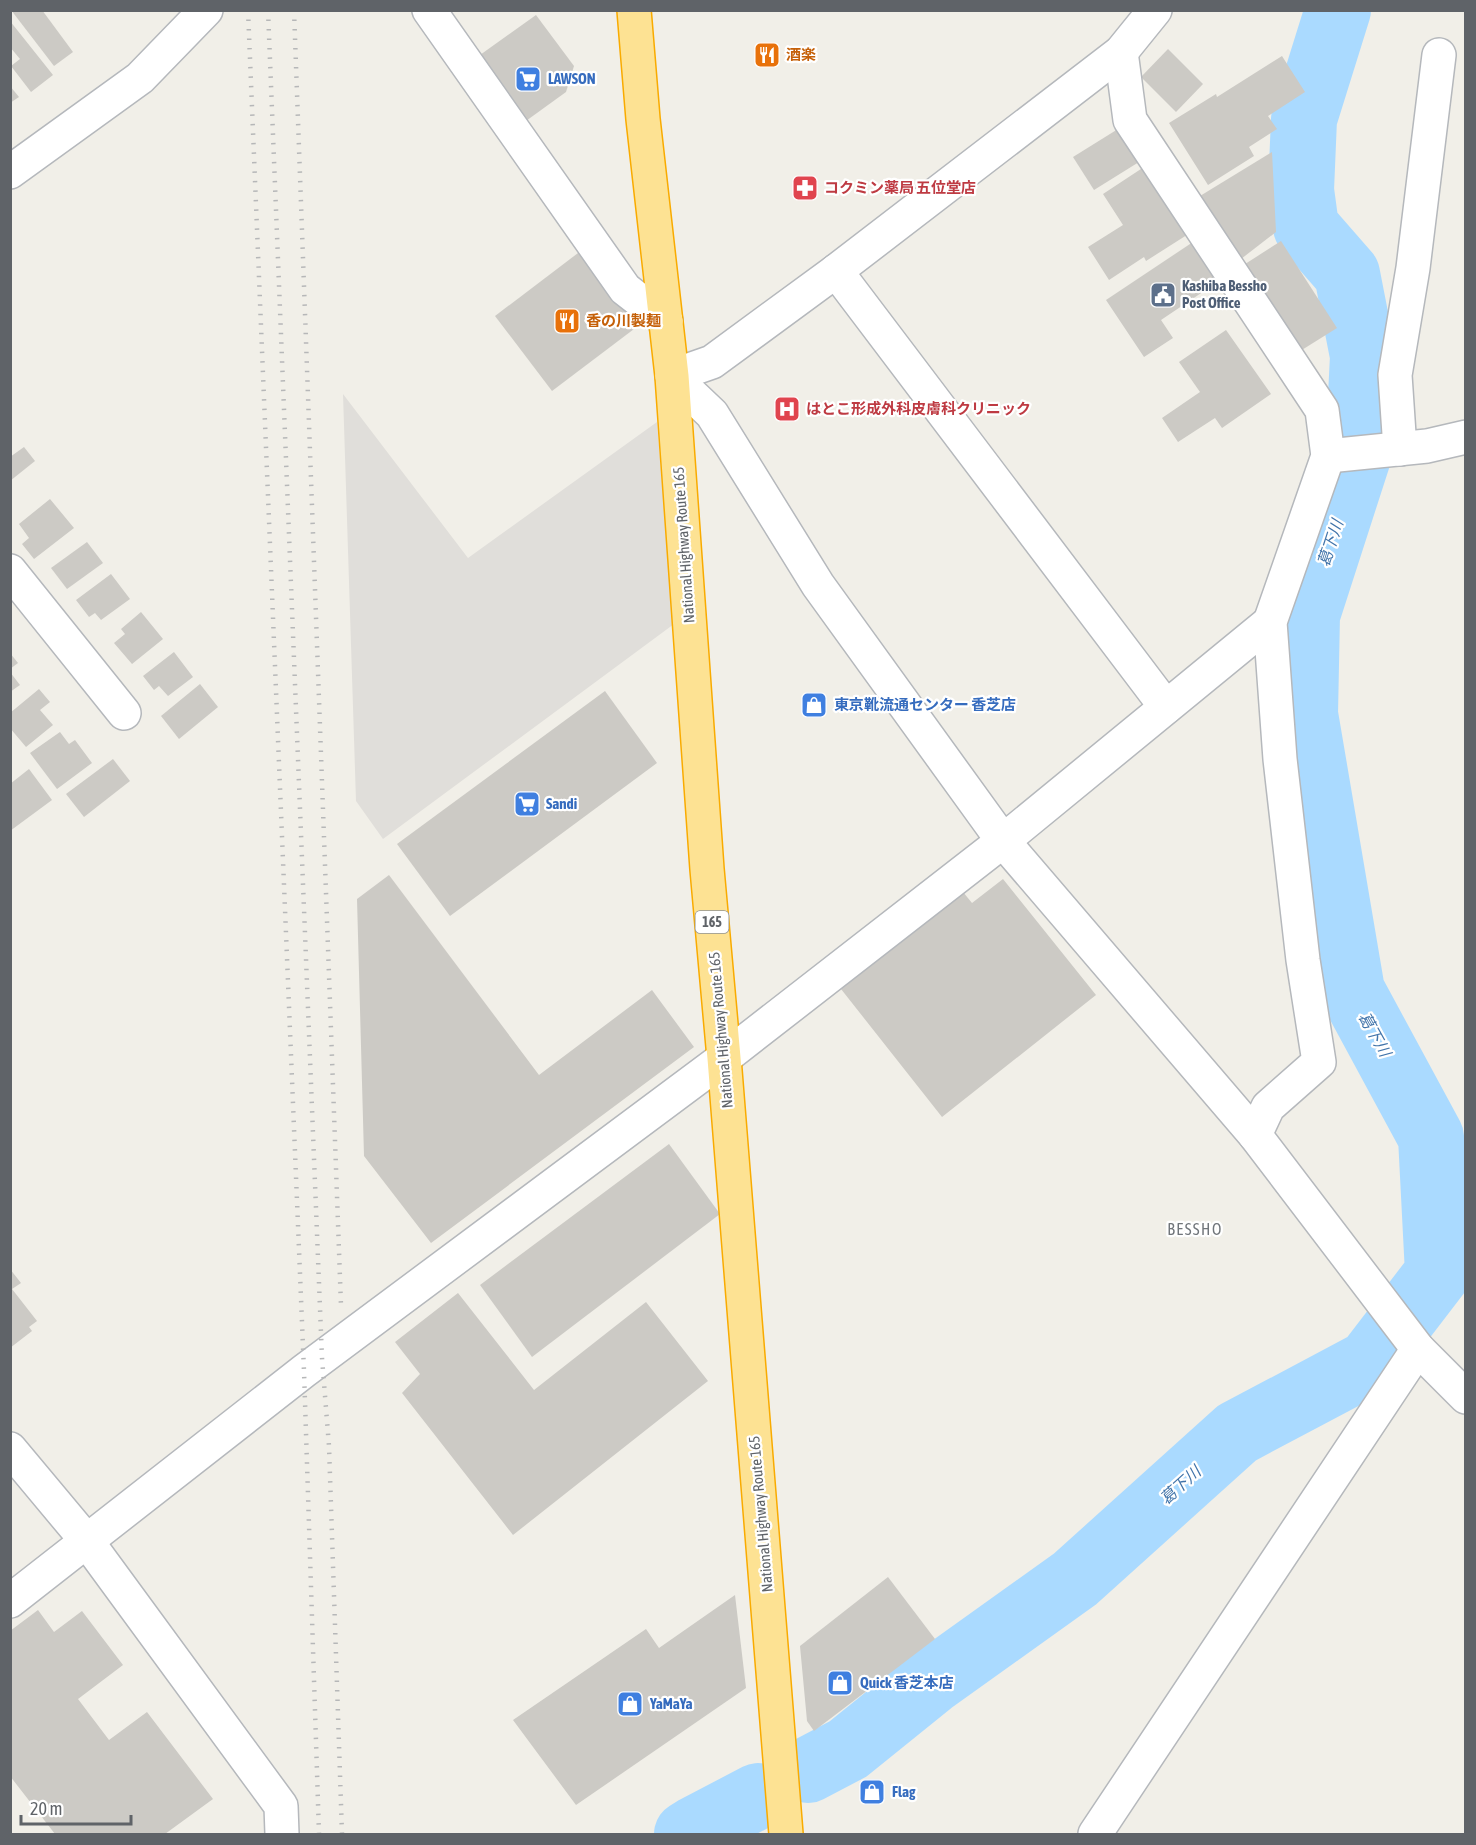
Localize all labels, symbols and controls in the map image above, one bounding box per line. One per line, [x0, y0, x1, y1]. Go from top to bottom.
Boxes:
restaurant icon: 酒楽 [752, 40, 782, 70]
place label: 酒楽 [786, 46, 816, 63]
supermarket icon: LAWSON [513, 64, 543, 94]
place label: LAWSON [548, 70, 596, 87]
pharmacy icon: コクミン薬局 五位堂店 [790, 173, 820, 203]
place label: コクミン薬局 五位堂店 [824, 179, 976, 196]
place label: Kashiba Bessho Post Office [1182, 277, 1267, 311]
public building icon: Kashiba Bessho Post Office [1148, 280, 1178, 310]
restaurant icon: 香の川製麺 [552, 306, 582, 336]
place label: 香の川製麺 [586, 312, 661, 329]
hospital icon: はとこ形成外科皮膚科クリニック [772, 394, 802, 424]
place label: はとこ形成外科皮膚科クリニック [806, 400, 1031, 417]
street label: National Highway Route 165 [670, 466, 697, 624]
water label: 葛下川 [1314, 515, 1347, 569]
shop icon: 東京靴流通センター 香芝店 [799, 690, 829, 720]
place label: 東京靴流通センター 香芝店 [834, 696, 1016, 713]
supermarket icon: Sandi [512, 789, 542, 819]
place label: Sandi [546, 795, 577, 812]
road number: 165 [696, 911, 728, 933]
street label: National Highway Route 165 [705, 951, 736, 1109]
water label: 葛下川 [1355, 1009, 1395, 1061]
district label: BESSHO [1167, 1220, 1223, 1238]
street label: National Highway Route 165 [745, 1435, 776, 1593]
water label: 葛下川 [1156, 1461, 1205, 1508]
shop icon: Quick 香芝本店 [825, 1668, 855, 1698]
place label: Quick 香芝本店 [860, 1674, 954, 1691]
shop icon: YaMaYa [615, 1689, 645, 1719]
place label: YaMaYa [649, 1695, 693, 1712]
shop icon: Flag [857, 1777, 887, 1807]
place label: Flag [892, 1783, 916, 1800]
scale bar [21, 1788, 130, 1826]
text: 20 m [30, 1798, 62, 1819]

